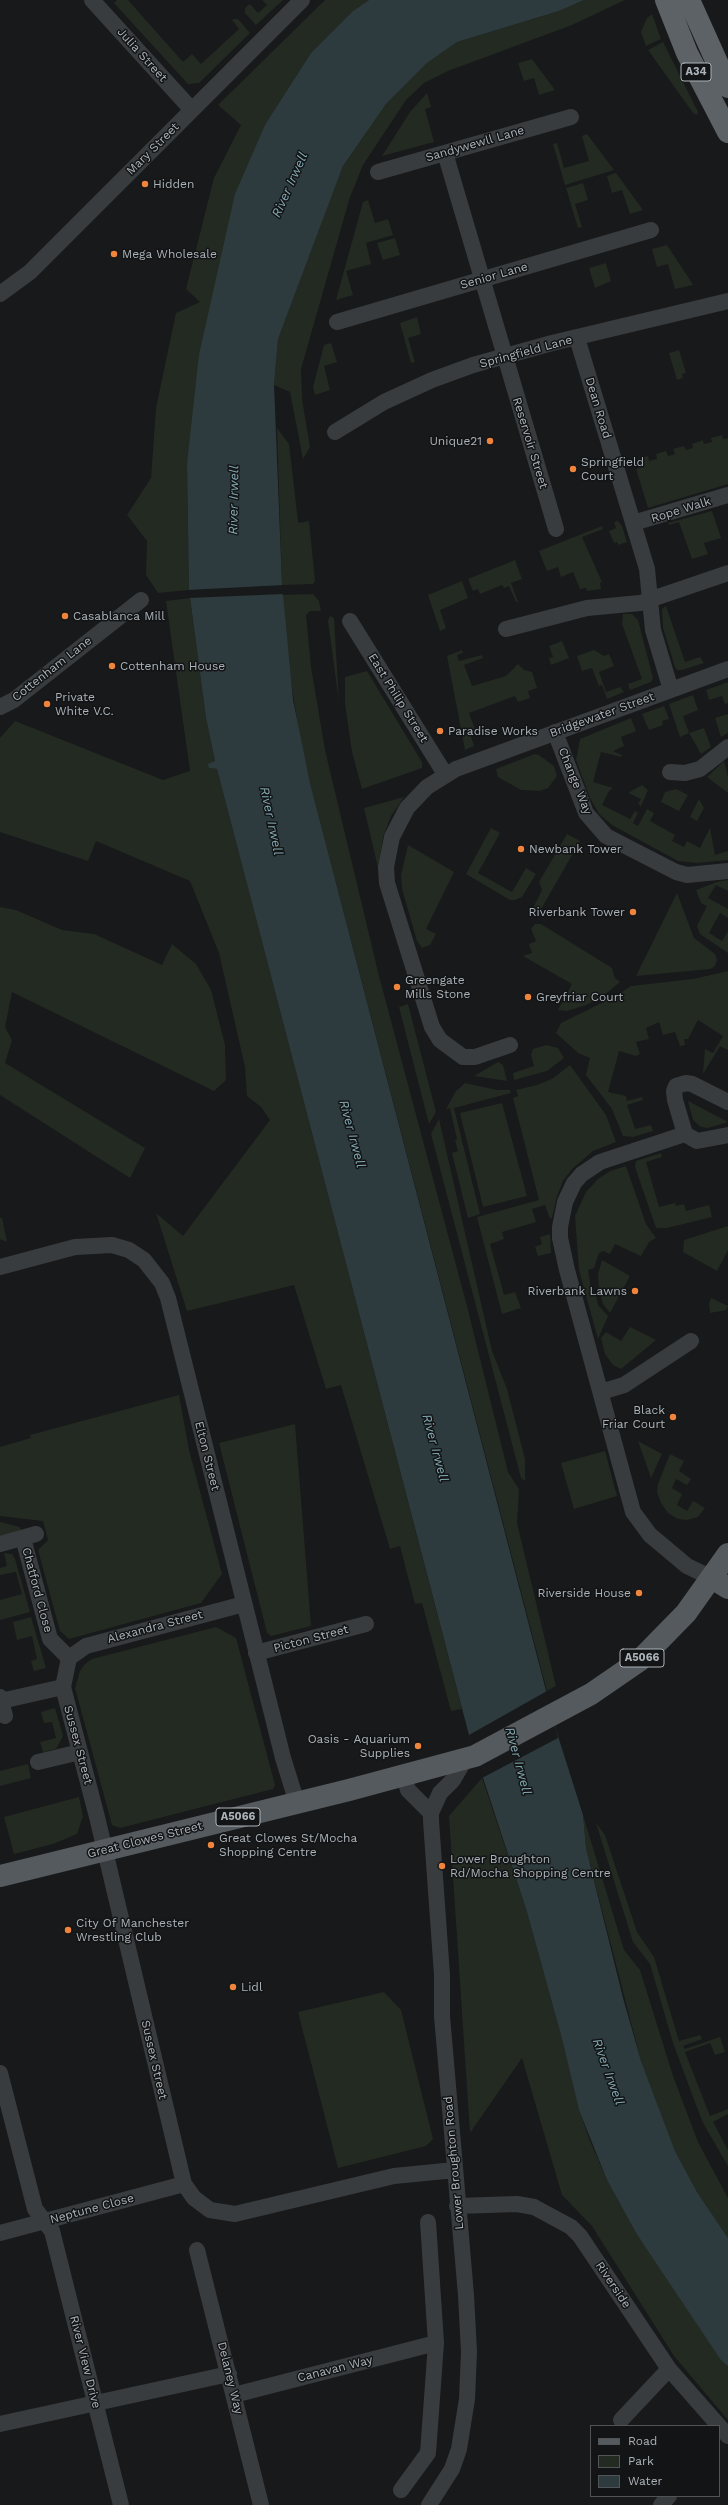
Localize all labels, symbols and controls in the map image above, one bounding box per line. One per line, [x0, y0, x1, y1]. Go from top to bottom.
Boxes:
street label: Julia Street [114, 25, 170, 85]
road number: A34 [681, 63, 711, 81]
street label: Mary Street [124, 120, 182, 178]
street label: Sandywewll Lane [424, 123, 526, 165]
water label: River Irwell [269, 150, 311, 220]
place label: Hidden [153, 177, 194, 191]
marker: Hidden [140, 179, 150, 189]
place label: Mega Wholesale [122, 247, 217, 261]
marker: Mega Wholesale [109, 249, 119, 259]
street label: Senior Lane [458, 259, 530, 293]
street label: Springfield Lane [478, 333, 574, 371]
street label: Dean Road [582, 376, 614, 440]
street label: Reservoir Street [509, 396, 551, 490]
place label: Unique21 [429, 434, 482, 448]
marker: Unique21 [485, 436, 495, 446]
place label: Springfield Court [581, 455, 644, 483]
marker: Springfield Court [568, 464, 578, 474]
water label: River Irwell [226, 465, 242, 535]
street label: Rope Walk [649, 494, 713, 526]
place label: Casablanca Mill [73, 609, 165, 623]
marker: Casablanca Mill [60, 611, 70, 621]
street label: Cottenham Lane [9, 633, 95, 705]
street label: East Philip Street [365, 651, 431, 745]
place label: Cottenham House [120, 659, 225, 673]
marker: Cottenham House [107, 661, 117, 671]
street label: Bridgewater Street [548, 689, 656, 741]
place label: Private White V.C. [55, 690, 114, 718]
marker: Private White V.C. [42, 699, 52, 709]
place label: Paradise Works [448, 724, 538, 738]
marker: Paradise Works [435, 726, 445, 736]
street label: Change Way [555, 745, 595, 817]
water label: River Irwell [256, 785, 286, 857]
place label: Newbank Tower [529, 842, 622, 856]
marker: Newbank Tower [516, 844, 526, 854]
place label: Riverbank Tower [529, 905, 625, 919]
marker: Riverbank Tower [628, 907, 638, 917]
place label: Greengate Mills Stone [405, 973, 470, 1001]
marker: Greengate Mills Stone [392, 982, 402, 992]
place label: Greyfriar Court [536, 990, 623, 1004]
marker: Greyfriar Court [523, 992, 533, 1002]
water label: River Irwell [335, 1098, 369, 1170]
place label: Riverbank Lawns [528, 1284, 627, 1298]
marker: Riverbank Lawns [630, 1286, 640, 1296]
place label: Black Friar Court [602, 1403, 665, 1431]
water label: River Irwell [418, 1412, 452, 1484]
marker: Black Friar Court [668, 1412, 678, 1422]
street label: Elton Street [191, 1420, 223, 1492]
street label: Chatford Close [19, 1546, 55, 1634]
place label: Riverside House [537, 1586, 631, 1600]
marker: Riverside House [634, 1588, 644, 1598]
street label: Alexandra Street [106, 1607, 204, 1647]
street label: Picton Street [272, 1622, 350, 1656]
road number: A5066 [620, 1649, 664, 1667]
street label: Sussex Street [61, 1704, 95, 1786]
water label: River Irwell [501, 1725, 535, 1797]
place label: Oasis - Aquarium Supplies [308, 1732, 410, 1760]
marker: Oasis - Aquarium Supplies [413, 1741, 423, 1751]
road number: A5066 [216, 1808, 260, 1826]
street label: Great Clowes Street [86, 1819, 204, 1861]
place label: Great Clowes St/Mocha Shopping Centre [219, 1831, 357, 1859]
marker: Great Clowes St/Mocha Shopping Centre [206, 1840, 216, 1850]
place label: Lower Broughton Rd/Mocha Shopping Centre [450, 1852, 611, 1880]
marker: Lower Broughton Rd/Mocha Shopping Centre [437, 1861, 447, 1871]
place label: City Of Manchester Wrestling Club [76, 1916, 189, 1944]
marker: City Of Manchester Wrestling Club [63, 1925, 73, 1935]
place label: Lidl [241, 1980, 263, 1994]
marker: Lidl [228, 1982, 238, 1992]
street label: Sussex Street [138, 2019, 170, 2101]
water label: River Irwell [589, 2037, 627, 2107]
street label: Lower Broughton Road [441, 2096, 467, 2230]
street label: Neptune Close [48, 2191, 136, 2227]
street label: Riverside [592, 2259, 634, 2311]
street label: River View Drive [67, 2314, 103, 2410]
street label: Delaney Way [214, 2340, 246, 2416]
street label: Canavan Way [296, 2353, 374, 2385]
legend [590, 2425, 720, 2497]
text: Road [628, 2434, 657, 2448]
text: Park [628, 2454, 654, 2468]
text: Water [628, 2474, 662, 2488]

